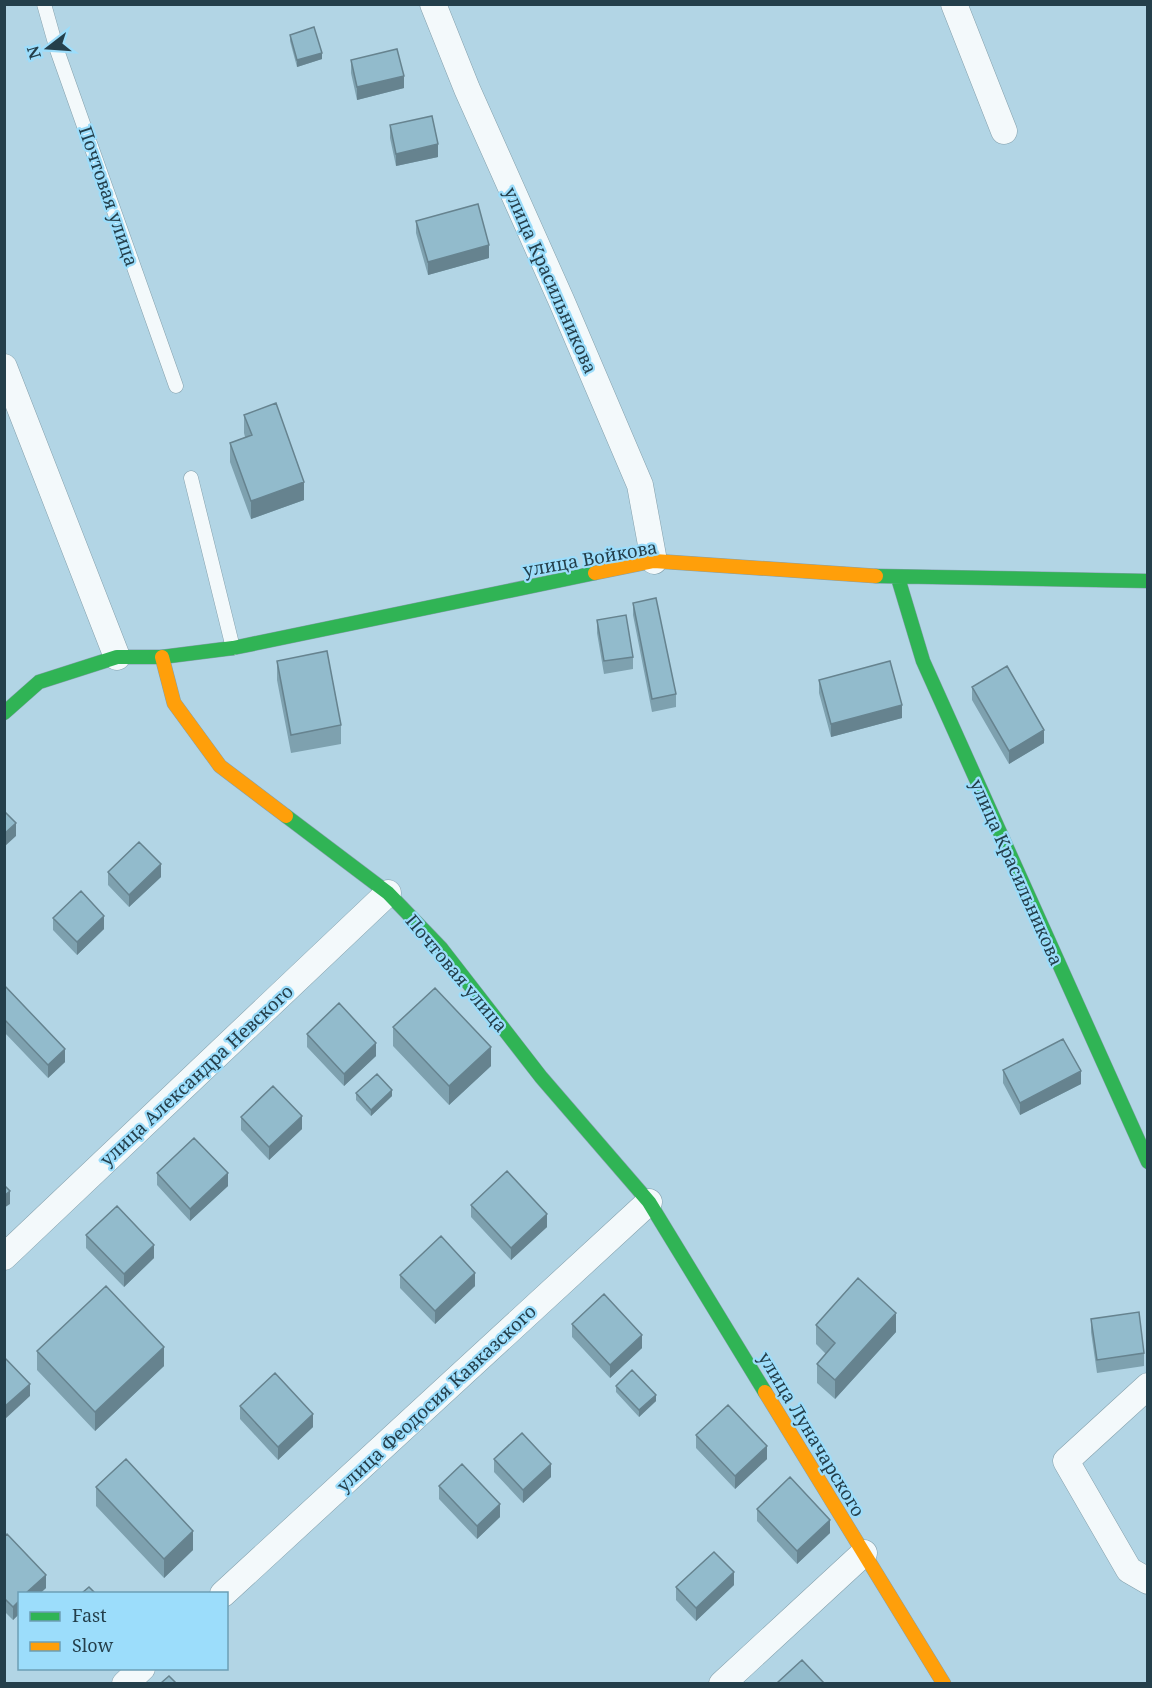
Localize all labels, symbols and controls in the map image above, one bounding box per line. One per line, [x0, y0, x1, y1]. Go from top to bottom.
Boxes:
north arrow [18, 18, 78, 78]
text: N [21, 43, 46, 62]
street label: Почтовая улица [74, 123, 144, 269]
street label: улица Красильникова [499, 183, 603, 377]
street label: улица Войкова [521, 534, 659, 582]
street label: улица Красильникова [965, 775, 1069, 969]
street label: Почтовая улица [401, 909, 513, 1037]
street label: улица Александра Невского [94, 979, 298, 1171]
street label: улица Феодосия Кавказского [331, 1299, 541, 1497]
street label: улица Луначарского [753, 1347, 871, 1521]
legend [18, 1592, 228, 1670]
text: Fast [72, 1603, 107, 1627]
text: Slow [72, 1633, 114, 1657]

